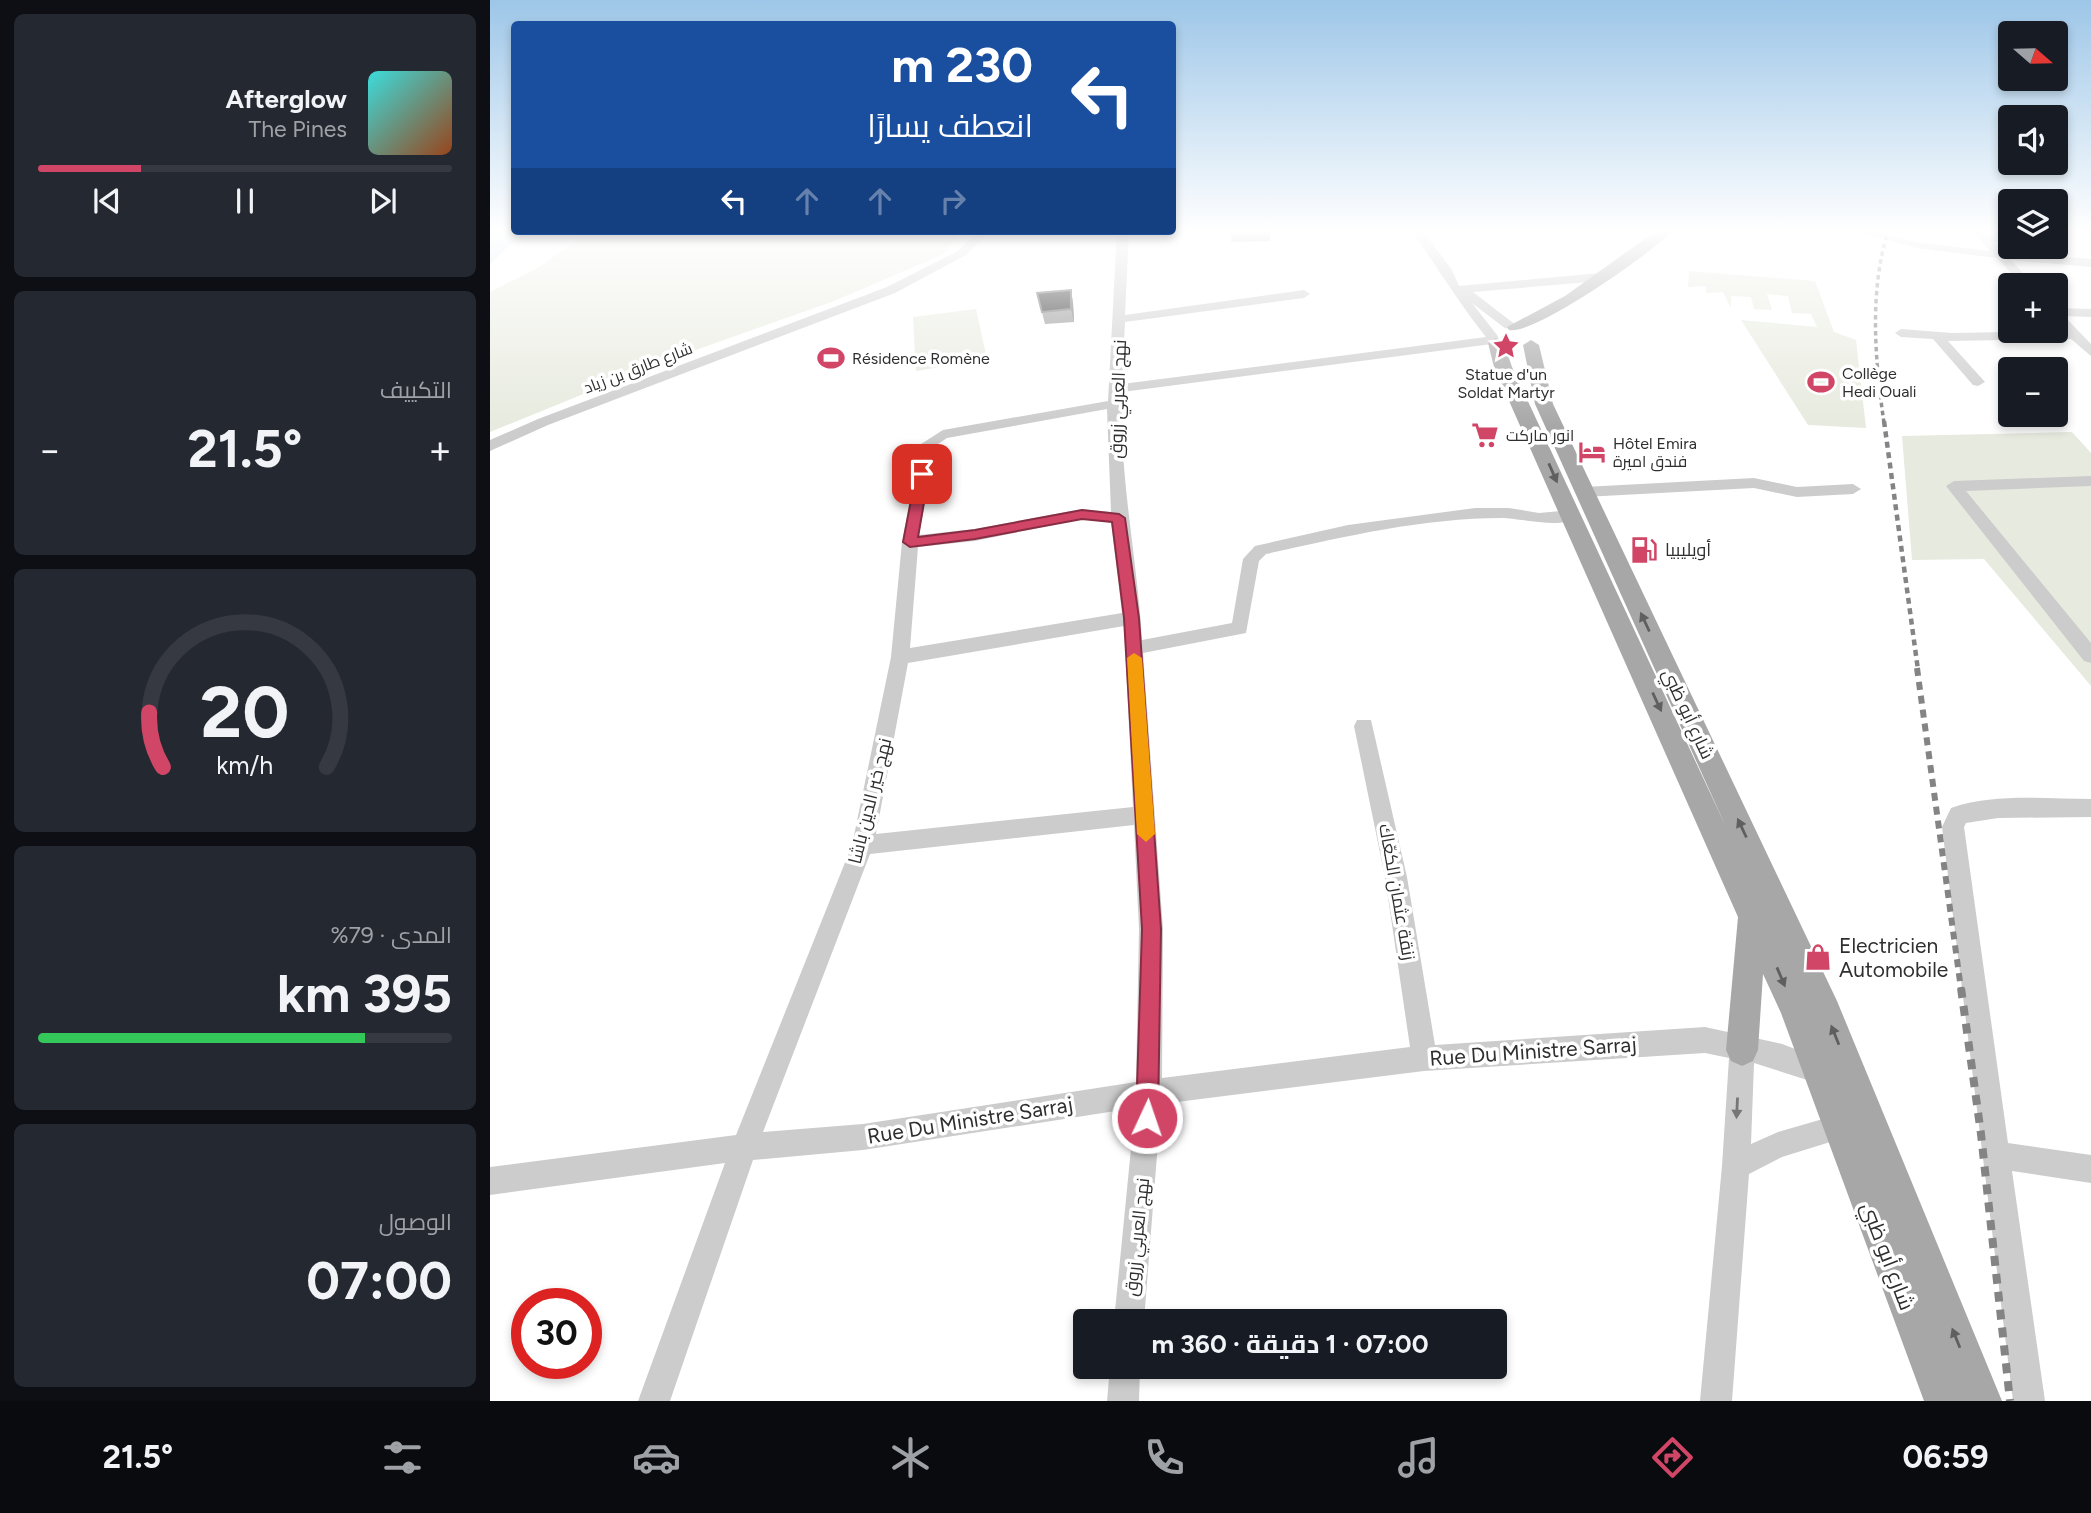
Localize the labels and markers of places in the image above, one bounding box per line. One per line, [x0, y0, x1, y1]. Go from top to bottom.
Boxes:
place icon: Statue d'un Soldat Martyr [1491, 331, 1521, 361]
sports icon: Résidence Romène [816, 343, 846, 373]
place label: Résidence Romène [852, 349, 990, 368]
place label: Collège Hedi Ouali [1842, 364, 1917, 401]
place label: Statue d'un Soldat Martyr [1457, 365, 1555, 402]
sports icon: Collège Hedi Ouali [1806, 367, 1836, 397]
supermarket icon: انور ماركت [1470, 420, 1500, 450]
place label: انور ماركت [1506, 426, 1574, 445]
place label: Hôtel Emira فندق اميرة [1613, 434, 1697, 472]
hotel icon: Hôtel Emira فندق اميرة [1577, 437, 1607, 467]
pin [892, 444, 952, 504]
fuel station icon: أويليبيا [1629, 535, 1659, 565]
place label: أويليبيا [1665, 539, 1711, 561]
place label: Electricien Automobile [1839, 933, 1948, 982]
shop icon: Electricien Automobile [1803, 942, 1833, 972]

